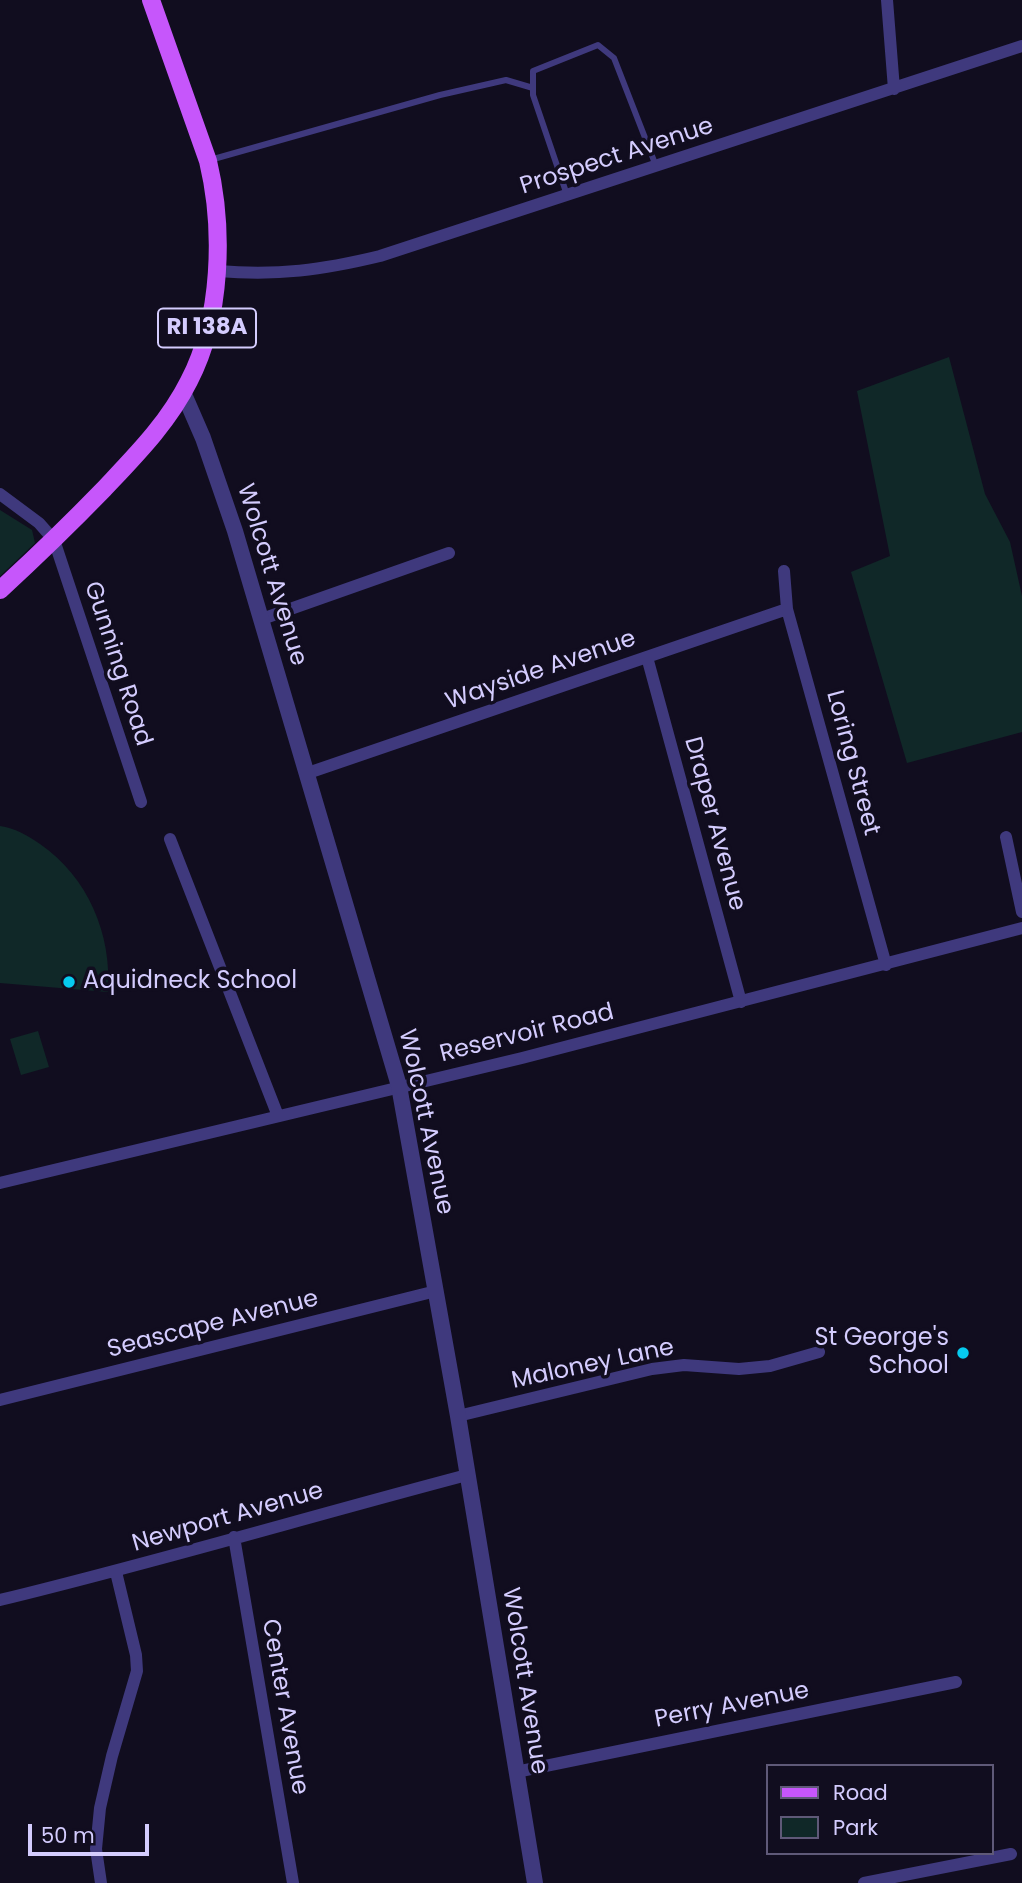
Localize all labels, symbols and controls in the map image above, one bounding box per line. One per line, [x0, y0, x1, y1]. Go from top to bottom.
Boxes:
street label: Prospect Avenue [517, 112, 717, 202]
road number: RI 138A [158, 308, 256, 348]
street label: Wolcott Avenue [230, 481, 312, 669]
street label: Gunning Road [77, 578, 157, 750]
street label: Wayside Avenue [442, 625, 640, 717]
street label: Loring Street [819, 687, 885, 839]
street label: Draper Avenue [677, 734, 751, 914]
place label: Aquidneck School [83, 968, 297, 996]
marker: Aquidneck School [61, 974, 77, 990]
street label: Reservoir Road [437, 998, 617, 1070]
street label: Wolcott Avenue [391, 1027, 459, 1217]
street label: Seascape Avenue [105, 1285, 321, 1365]
place label: St George's School [814, 1325, 949, 1381]
street label: Maloney Lane [509, 1334, 677, 1396]
marker: St George's School [955, 1345, 971, 1361]
street label: Newport Avenue [129, 1477, 327, 1559]
street label: Wolcott Avenue [495, 1586, 553, 1776]
street label: Center Avenue [254, 1617, 314, 1797]
street label: Perry Avenue [652, 1677, 812, 1735]
legend [766, 1764, 994, 1855]
text: Road [833, 1778, 888, 1807]
scale bar [32, 1810, 152, 1854]
text: Park [833, 1813, 878, 1842]
text: 50 m [41, 1821, 95, 1850]

